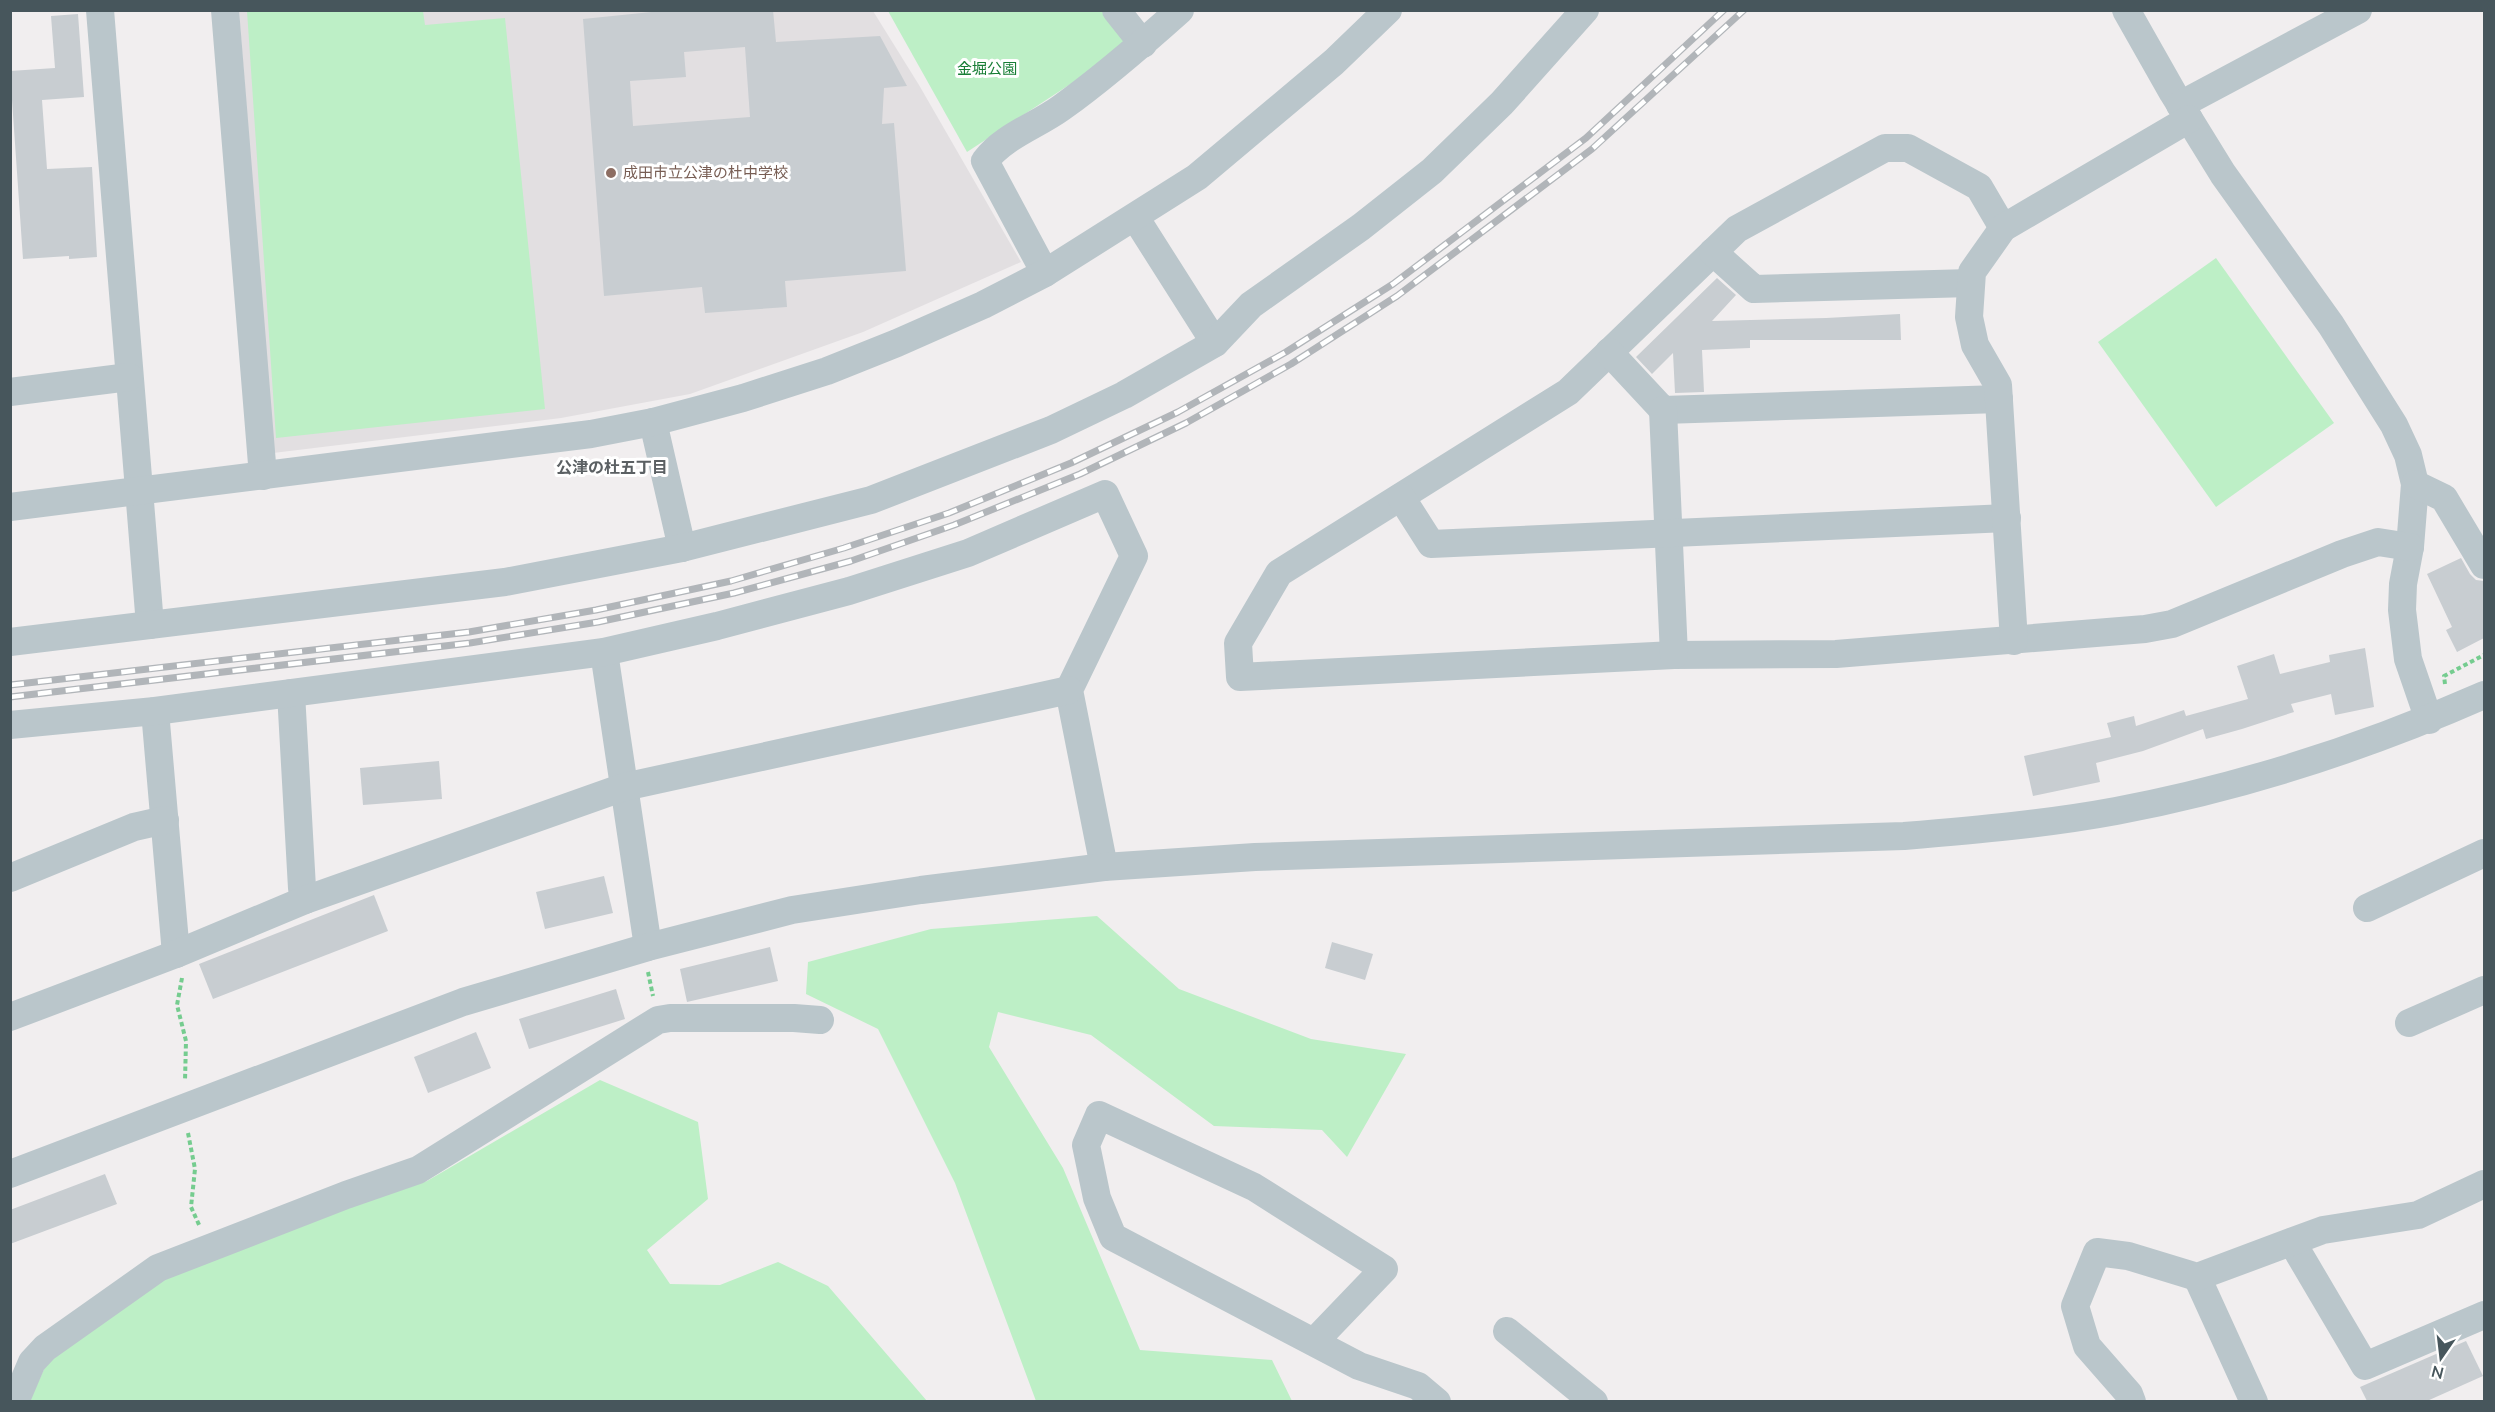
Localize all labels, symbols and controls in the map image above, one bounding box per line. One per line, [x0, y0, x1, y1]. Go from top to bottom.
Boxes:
park label: 金堀公園 [957, 59, 1017, 79]
place label: 成田市立公津の杜中学校 [623, 163, 788, 183]
marker: 成田市立公津の杜中学校 [604, 166, 618, 180]
district label: 公津の杜五丁目 [556, 457, 668, 479]
north arrow [2411, 1328, 2471, 1388]
text: N [2429, 1359, 2446, 1384]

